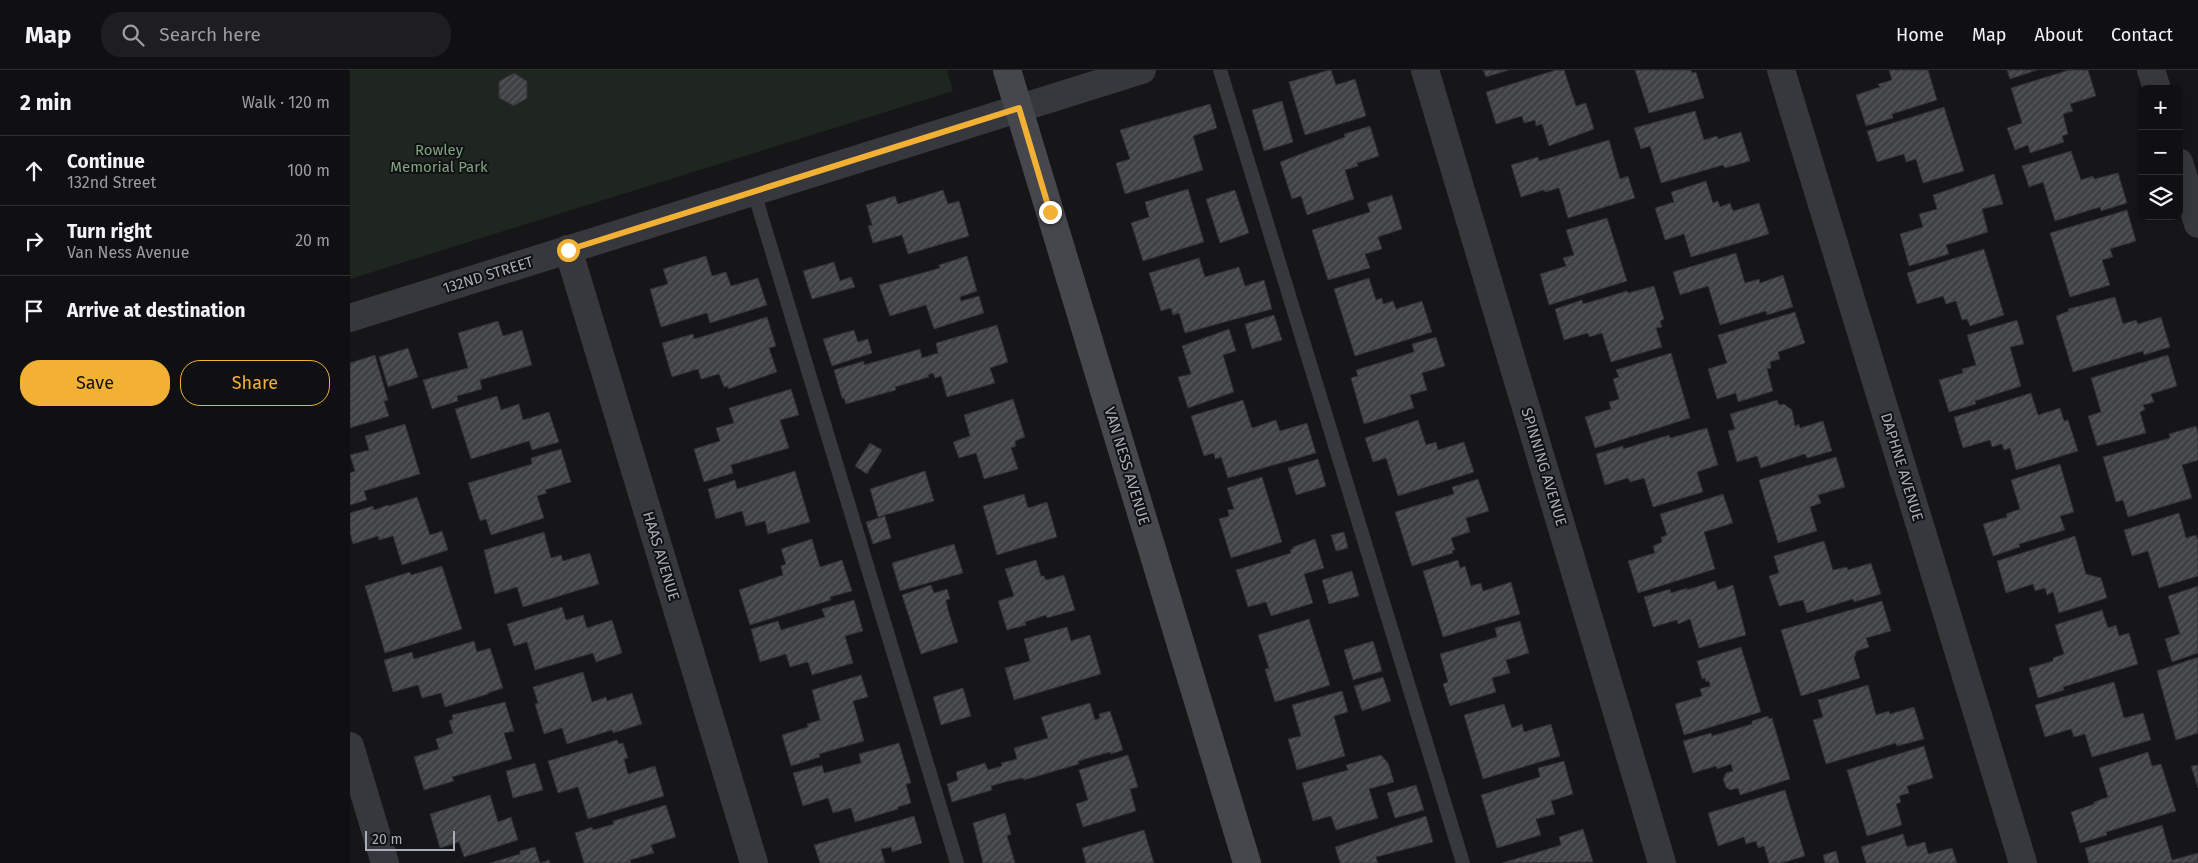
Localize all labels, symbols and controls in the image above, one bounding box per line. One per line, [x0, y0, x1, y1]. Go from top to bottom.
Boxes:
search box [101, 12, 451, 57]
text: Map [25, 21, 71, 49]
icon: search [119, 21, 147, 49]
text: Search here [159, 23, 261, 46]
text: Home [1896, 24, 1944, 46]
text: Map [1972, 24, 2006, 46]
text: About [2034, 24, 2083, 46]
text: Contact [2111, 24, 2173, 46]
map controls [2138, 85, 2183, 220]
button: + [2138, 85, 2183, 130]
text: 2 min [20, 90, 72, 116]
text: Walk · 120 m [242, 93, 330, 112]
button: − [2138, 130, 2183, 175]
park label: Rowley Memorial Park [390, 141, 488, 176]
text: Continue [67, 150, 145, 173]
icon: ahead [20, 157, 48, 185]
text: 100 m [287, 161, 330, 180]
text: 132nd Street [67, 173, 156, 192]
button: layers [2138, 175, 2183, 220]
route end [1039, 201, 1062, 224]
text: Turn right [67, 220, 152, 243]
icon: right [20, 227, 48, 255]
text: 20 m [295, 231, 330, 250]
route start [557, 239, 580, 262]
text: Van Ness Avenue [67, 243, 189, 262]
street label: 132ND STREET [441, 253, 536, 297]
icon: arrive [20, 297, 48, 325]
text: Arrive at destination [67, 299, 246, 322]
button: Save [20, 360, 170, 406]
button: Share [180, 360, 330, 406]
street label: VAN NESS AVENUE [1101, 405, 1153, 527]
street label: SPINNING AVENUE [1517, 406, 1571, 528]
street label: DAPHNE AVENUE [1877, 411, 1927, 523]
street label: HAAS AVENUE [639, 509, 683, 603]
scale bar [365, 828, 455, 851]
text: 20 m [372, 831, 402, 848]

